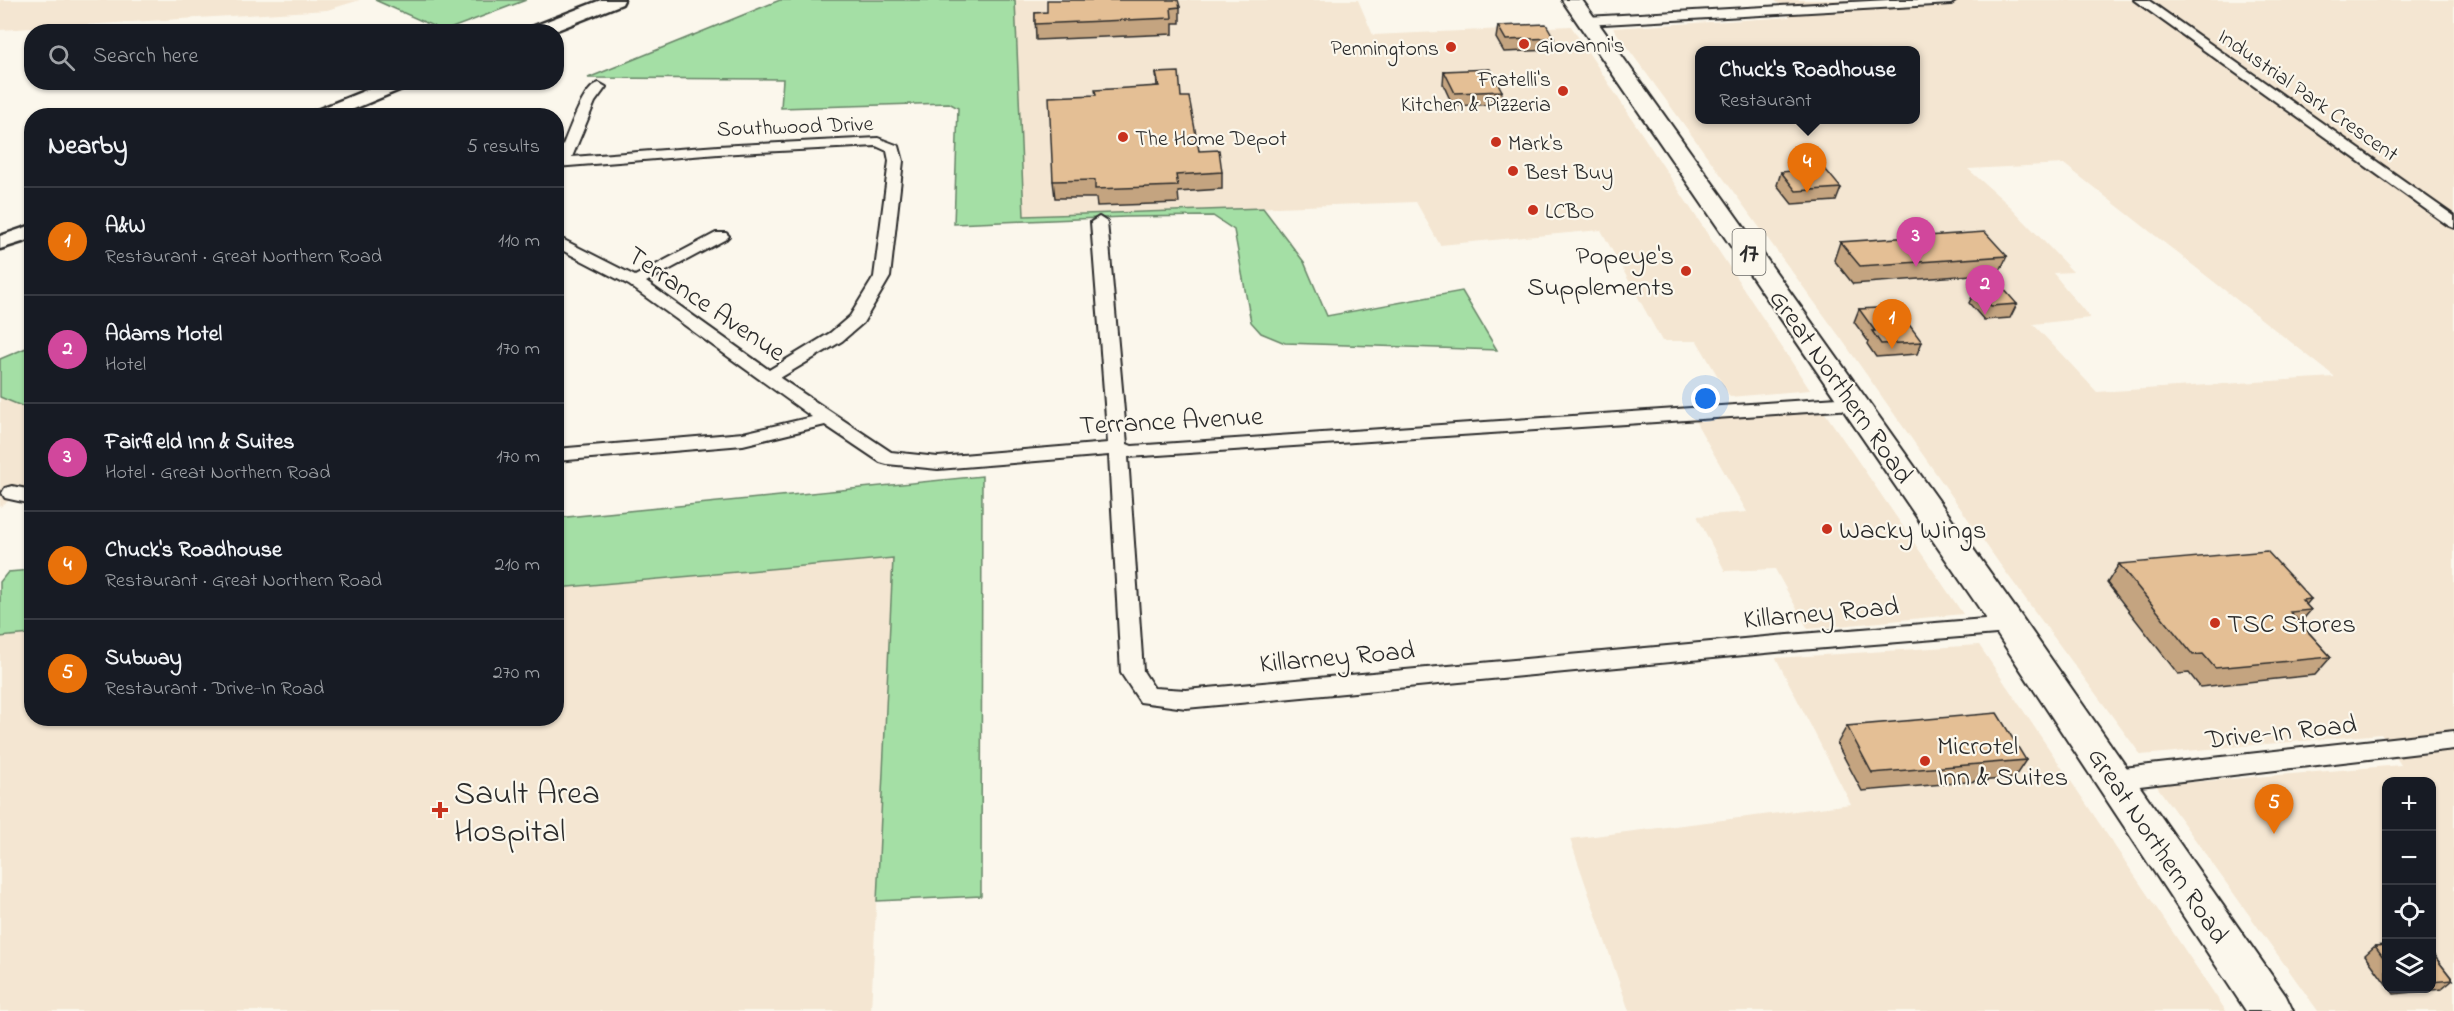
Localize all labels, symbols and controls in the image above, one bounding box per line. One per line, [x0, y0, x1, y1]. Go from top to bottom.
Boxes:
street label: Industrial Park Crescent [2210, 22, 2405, 171]
search box [24, 24, 564, 90]
place label: Giovanni's [1536, 31, 1625, 63]
place label: Penningtons [1330, 34, 1439, 67]
marker: Giovanni's [1517, 37, 1531, 51]
marker: Penningtons [1444, 40, 1458, 54]
icon: search [45, 41, 78, 74]
text: Search here [93, 41, 198, 73]
popup [1695, 46, 1920, 124]
text: Chuck's Roadhouse [1719, 55, 1896, 87]
place label: Fratelli's Kitchen & Pizzeria [1401, 65, 1551, 122]
marker: Fratelli's Kitchen & Pizzeria [1556, 84, 1570, 98]
text: Restaurant [1719, 87, 1812, 116]
street label: Southwood Drive [716, 109, 874, 147]
place label: The Home Depot [1135, 124, 1287, 156]
text: Nearby [48, 128, 127, 166]
place label: Mark's [1508, 129, 1563, 161]
marker: The Home Depot [1116, 130, 1130, 144]
text: 5 results [467, 133, 540, 162]
marker: Mark's [1489, 135, 1503, 149]
pin: 4 [1788, 144, 1826, 193]
place label: Best Buy [1524, 158, 1613, 191]
marker: Best Buy [1506, 164, 1520, 178]
place label: LCBO [1545, 197, 1594, 229]
marker: LCBO [1526, 203, 1540, 217]
text: A&W [105, 211, 146, 243]
pin: 3 [1896, 218, 1936, 267]
text: 1 [64, 227, 71, 256]
text: 110 m [498, 227, 540, 256]
road number: 17 [1732, 229, 1766, 275]
street label: Terrance Avenue [619, 238, 793, 373]
place label: Popeye's Supplements [1527, 238, 1674, 308]
text: Restaurant · Great Northern Road [105, 243, 382, 272]
marker: Popeye's Supplements [1679, 264, 1693, 278]
pin: 2 [1966, 266, 2004, 315]
street label: Great Northern Road [1758, 282, 1922, 493]
pin: 1 [1872, 300, 1912, 349]
text: Adams Motel [105, 319, 222, 351]
text: 2 [63, 335, 72, 364]
text: 170 m [496, 335, 540, 364]
text: Hotel [105, 351, 146, 380]
your location [1691, 384, 1720, 413]
street label: Terrance Avenue [1078, 398, 1265, 447]
text: Fairfield Inn & Suites [105, 427, 294, 459]
text: 3 [63, 443, 72, 472]
text: 170 m [496, 443, 540, 472]
text: Hotel · Great Northern Road [105, 459, 330, 488]
place label: Wacky Wings [1839, 512, 1986, 551]
marker: Wacky Wings [1820, 522, 1834, 536]
text: Chuck's Roadhouse [105, 535, 282, 567]
text: 4 [63, 551, 72, 580]
text: 210 m [495, 551, 540, 580]
text: Restaurant · Great Northern Road [105, 567, 382, 596]
street label: Killarney Road [1742, 588, 1901, 641]
place label: TSC Stores [2227, 606, 2356, 645]
marker: TSC Stores [2208, 616, 2222, 630]
street label: Killarney Road [1258, 632, 1417, 685]
text: Subway [105, 643, 182, 675]
text: 5 [62, 659, 73, 688]
text: 270 m [493, 659, 540, 688]
text: Restaurant · Drive-In Road [105, 675, 324, 704]
street label: Drive-In Road [2203, 706, 2359, 761]
place label: Microtel Inn & Suites [1937, 728, 2068, 798]
street label: Great Northern Road [2077, 740, 2237, 952]
marker: Microtel Inn & Suites [1918, 754, 1932, 768]
place label: Sault Area Hospital [454, 771, 600, 857]
map controls [2382, 777, 2436, 993]
button: + [2382, 777, 2436, 831]
pin: 5 [2254, 784, 2294, 834]
marker: Sault Area Hospital [431, 801, 449, 819]
button: − [2382, 831, 2436, 885]
button: locate [2382, 885, 2436, 939]
button: layers [2382, 939, 2436, 993]

